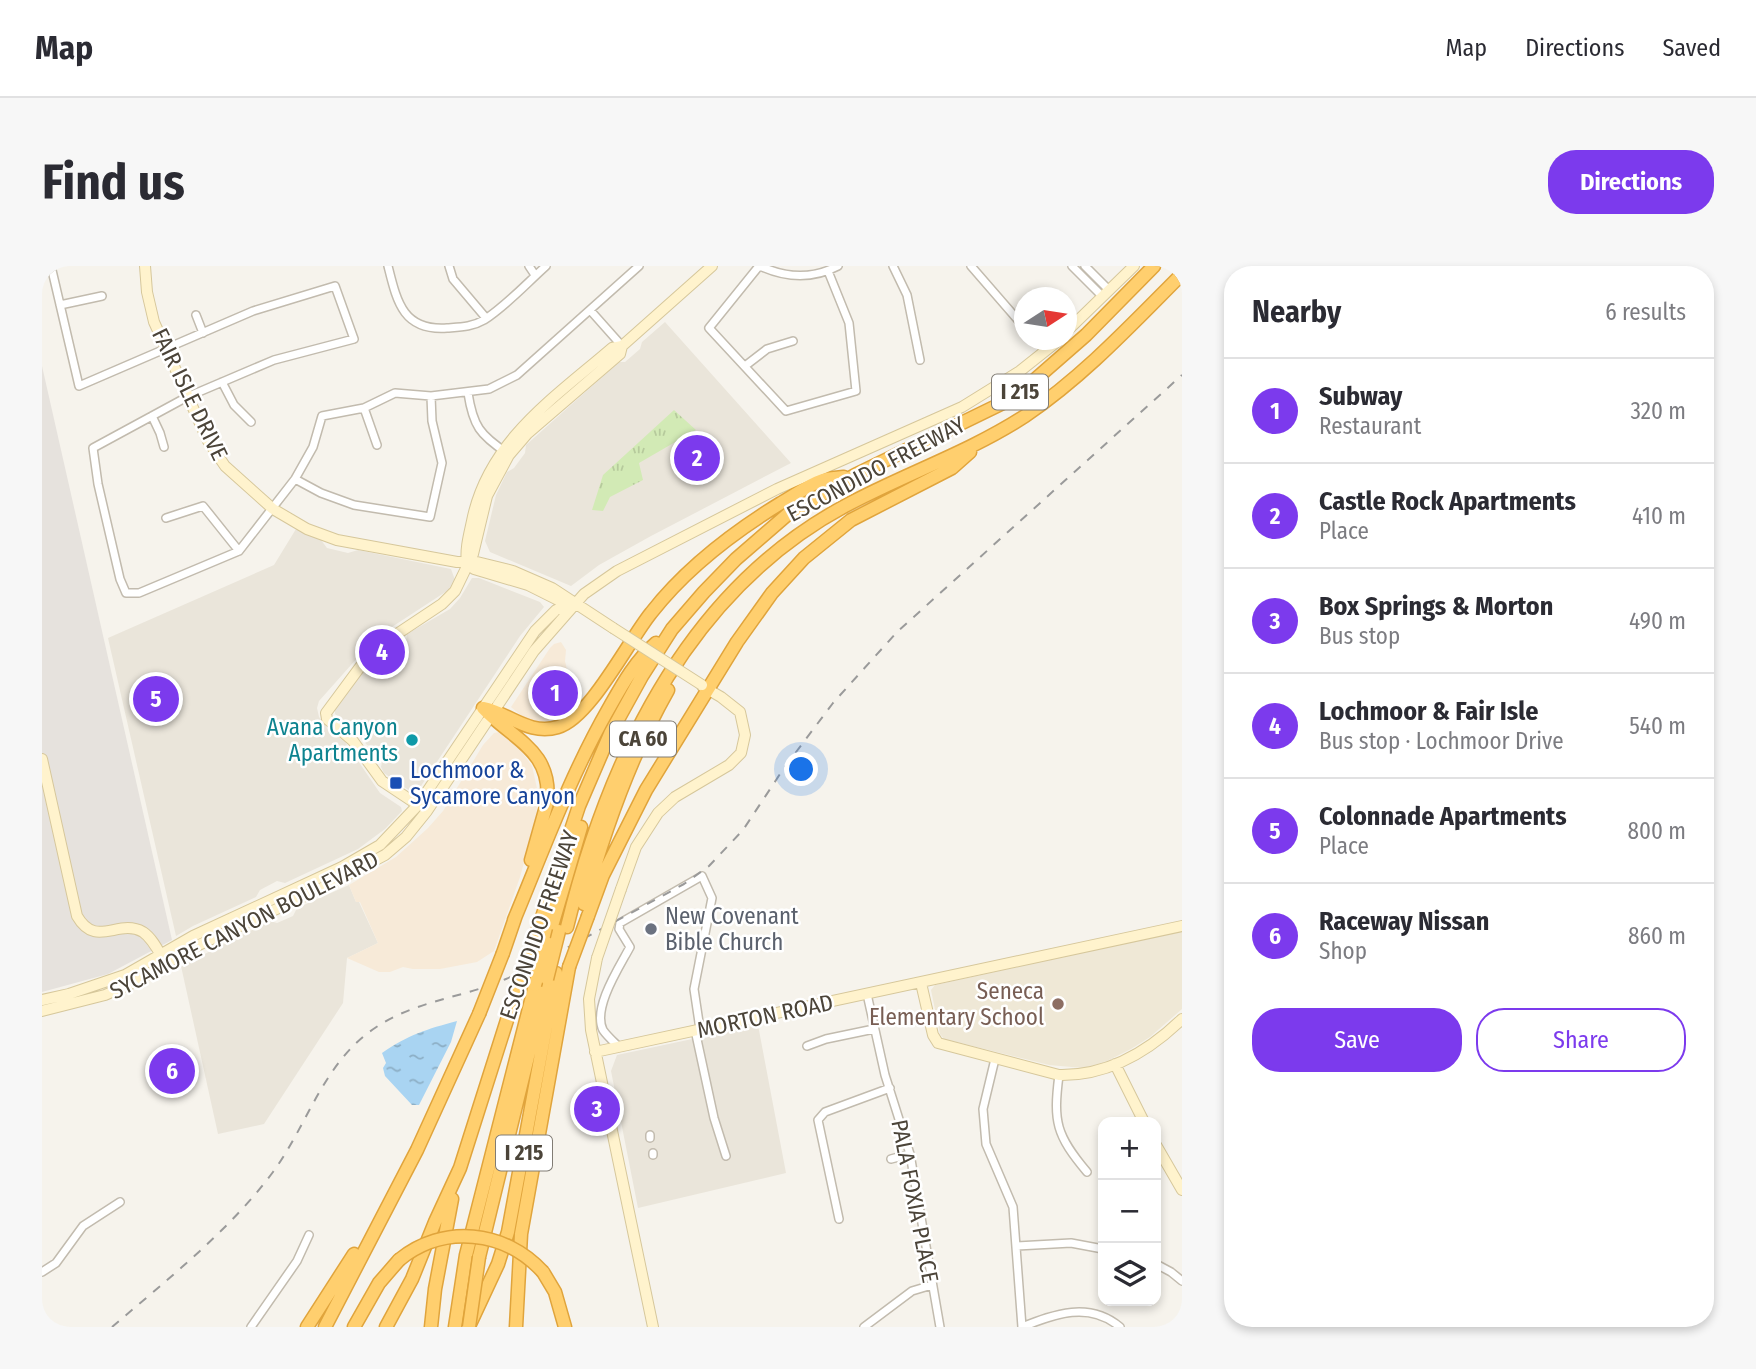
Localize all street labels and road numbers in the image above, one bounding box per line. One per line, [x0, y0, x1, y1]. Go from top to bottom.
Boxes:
street label: FAIR ISLE DRIVE [146, 323, 234, 465]
road number: I 215 [992, 374, 1048, 410]
street label: ESCONDIDO FREEWAY [782, 410, 970, 528]
road number: CA 60 [610, 722, 676, 756]
street label: ESCONDIDO FREEWAY [494, 826, 585, 1023]
street label: SYCAMORE CANYON BOULEVARD [105, 845, 383, 1005]
street label: MORTON ROAD [694, 988, 836, 1044]
street label: PALA FOXIA PLACE [885, 1117, 945, 1285]
road number: I 215 [496, 1136, 552, 1170]

